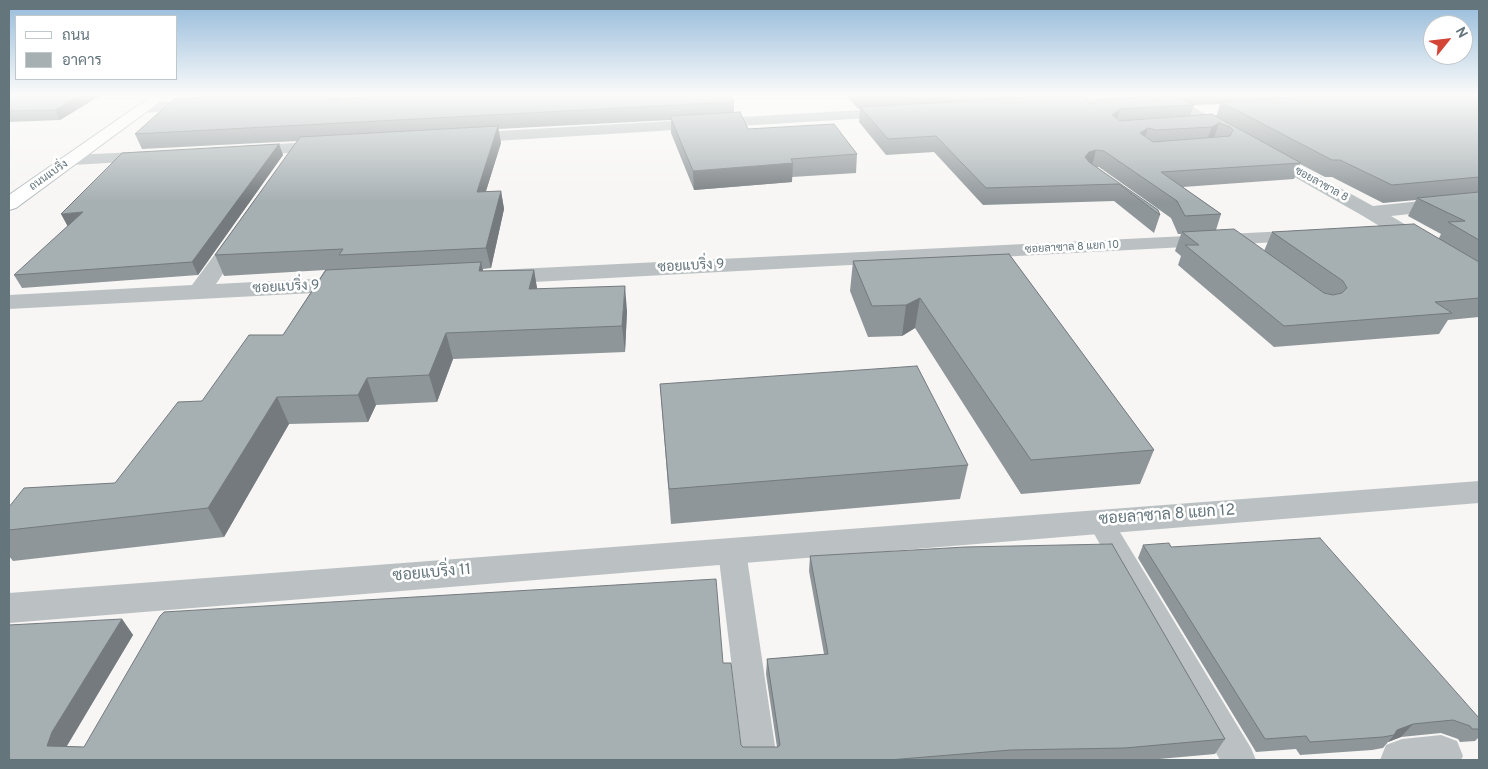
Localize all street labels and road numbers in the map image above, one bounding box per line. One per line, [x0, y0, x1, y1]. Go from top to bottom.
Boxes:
street label: ถนนแบริ่ง [27, 158, 71, 194]
street label: ซอยลาซาล 8 [1292, 165, 1350, 205]
street label: ซอยลาซาล 8 แยก 10 [1025, 239, 1119, 257]
street label: ซอยแบริ่ง 9 [657, 257, 725, 277]
street label: ซอยแบริ่ง 9 [252, 278, 320, 298]
street label: ซอยลาซาล 8 แยก 12 [1098, 502, 1236, 530]
street label: ซอยแบริ่ง 11 [392, 561, 472, 587]

